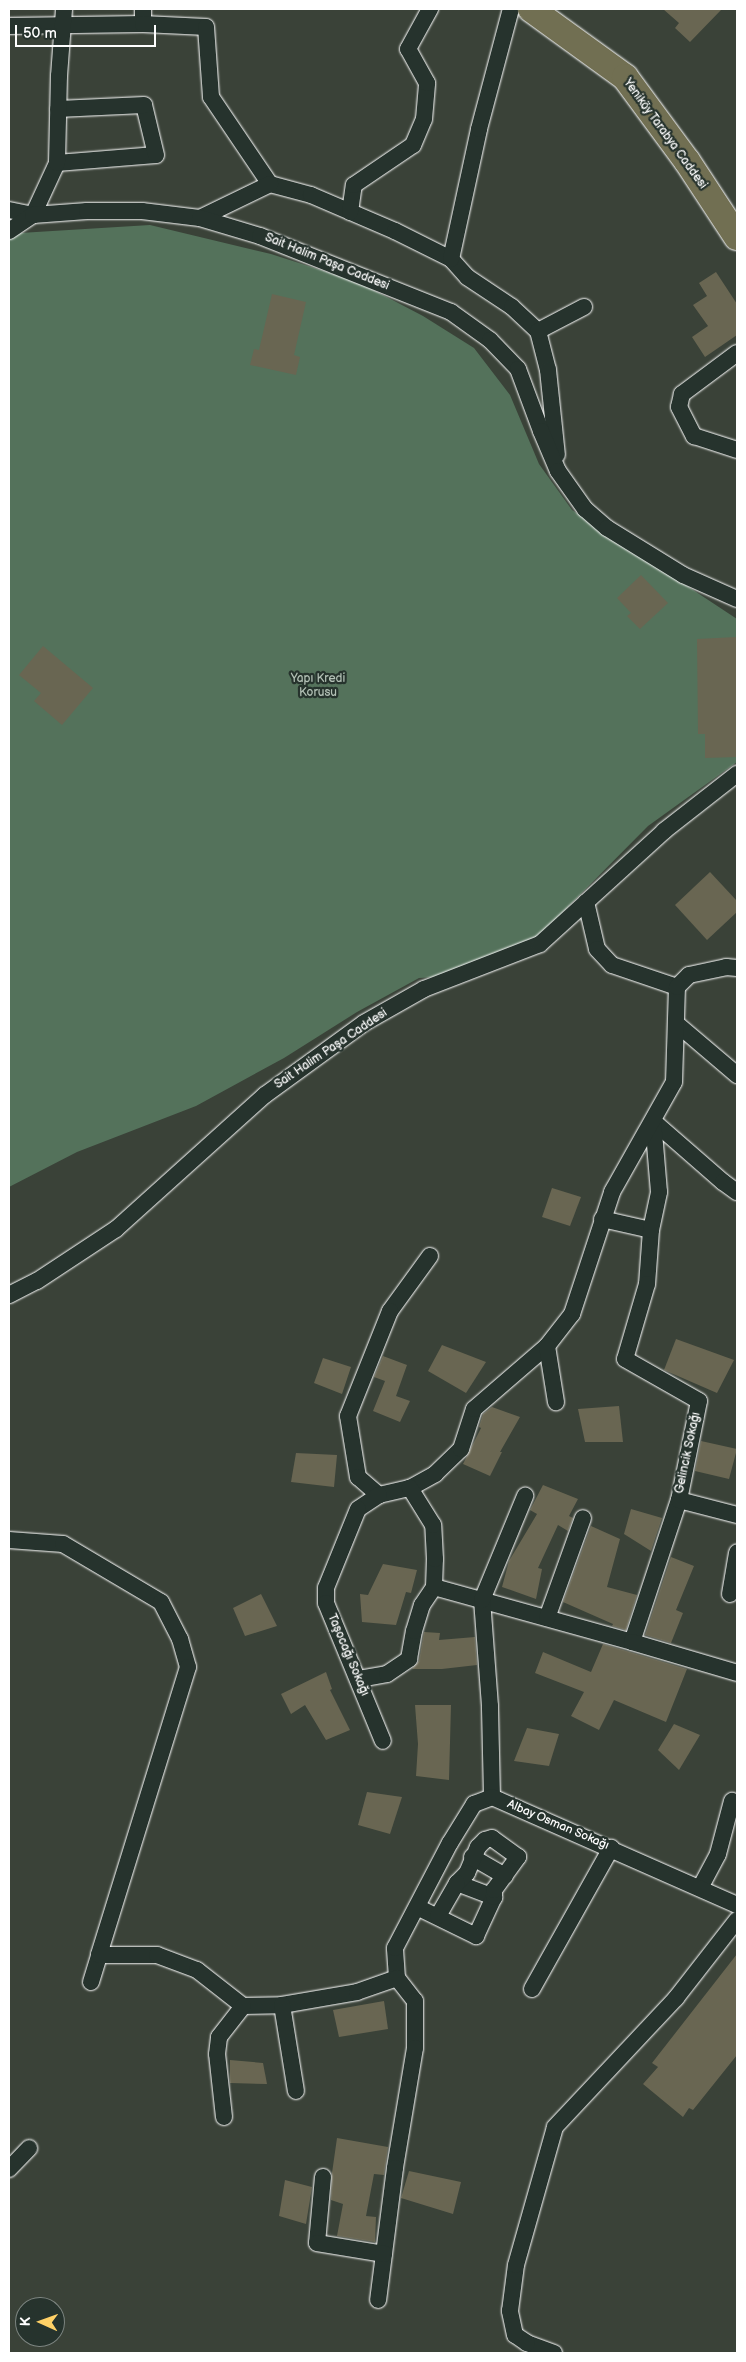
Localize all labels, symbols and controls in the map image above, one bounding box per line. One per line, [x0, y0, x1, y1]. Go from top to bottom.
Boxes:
scale bar [18, 15, 159, 47]
text: 50 m [23, 24, 57, 43]
street label: Yeniköy Tarabya Caddesi [620, 76, 710, 192]
street label: Sait Halim Paşa Caddesi [263, 230, 391, 294]
park label: Yapı Kredi Korusu [291, 672, 345, 700]
street label: Sait Halim Paşa Caddesi [272, 1006, 390, 1092]
street label: Gelincik Sokağı [672, 1411, 704, 1495]
street label: Taşocağı Sokağı [324, 1612, 372, 1698]
street label: Albay Osman Sokağı [504, 1797, 612, 1853]
north arrow [15, 2297, 65, 2347]
text: K [17, 2316, 34, 2327]

